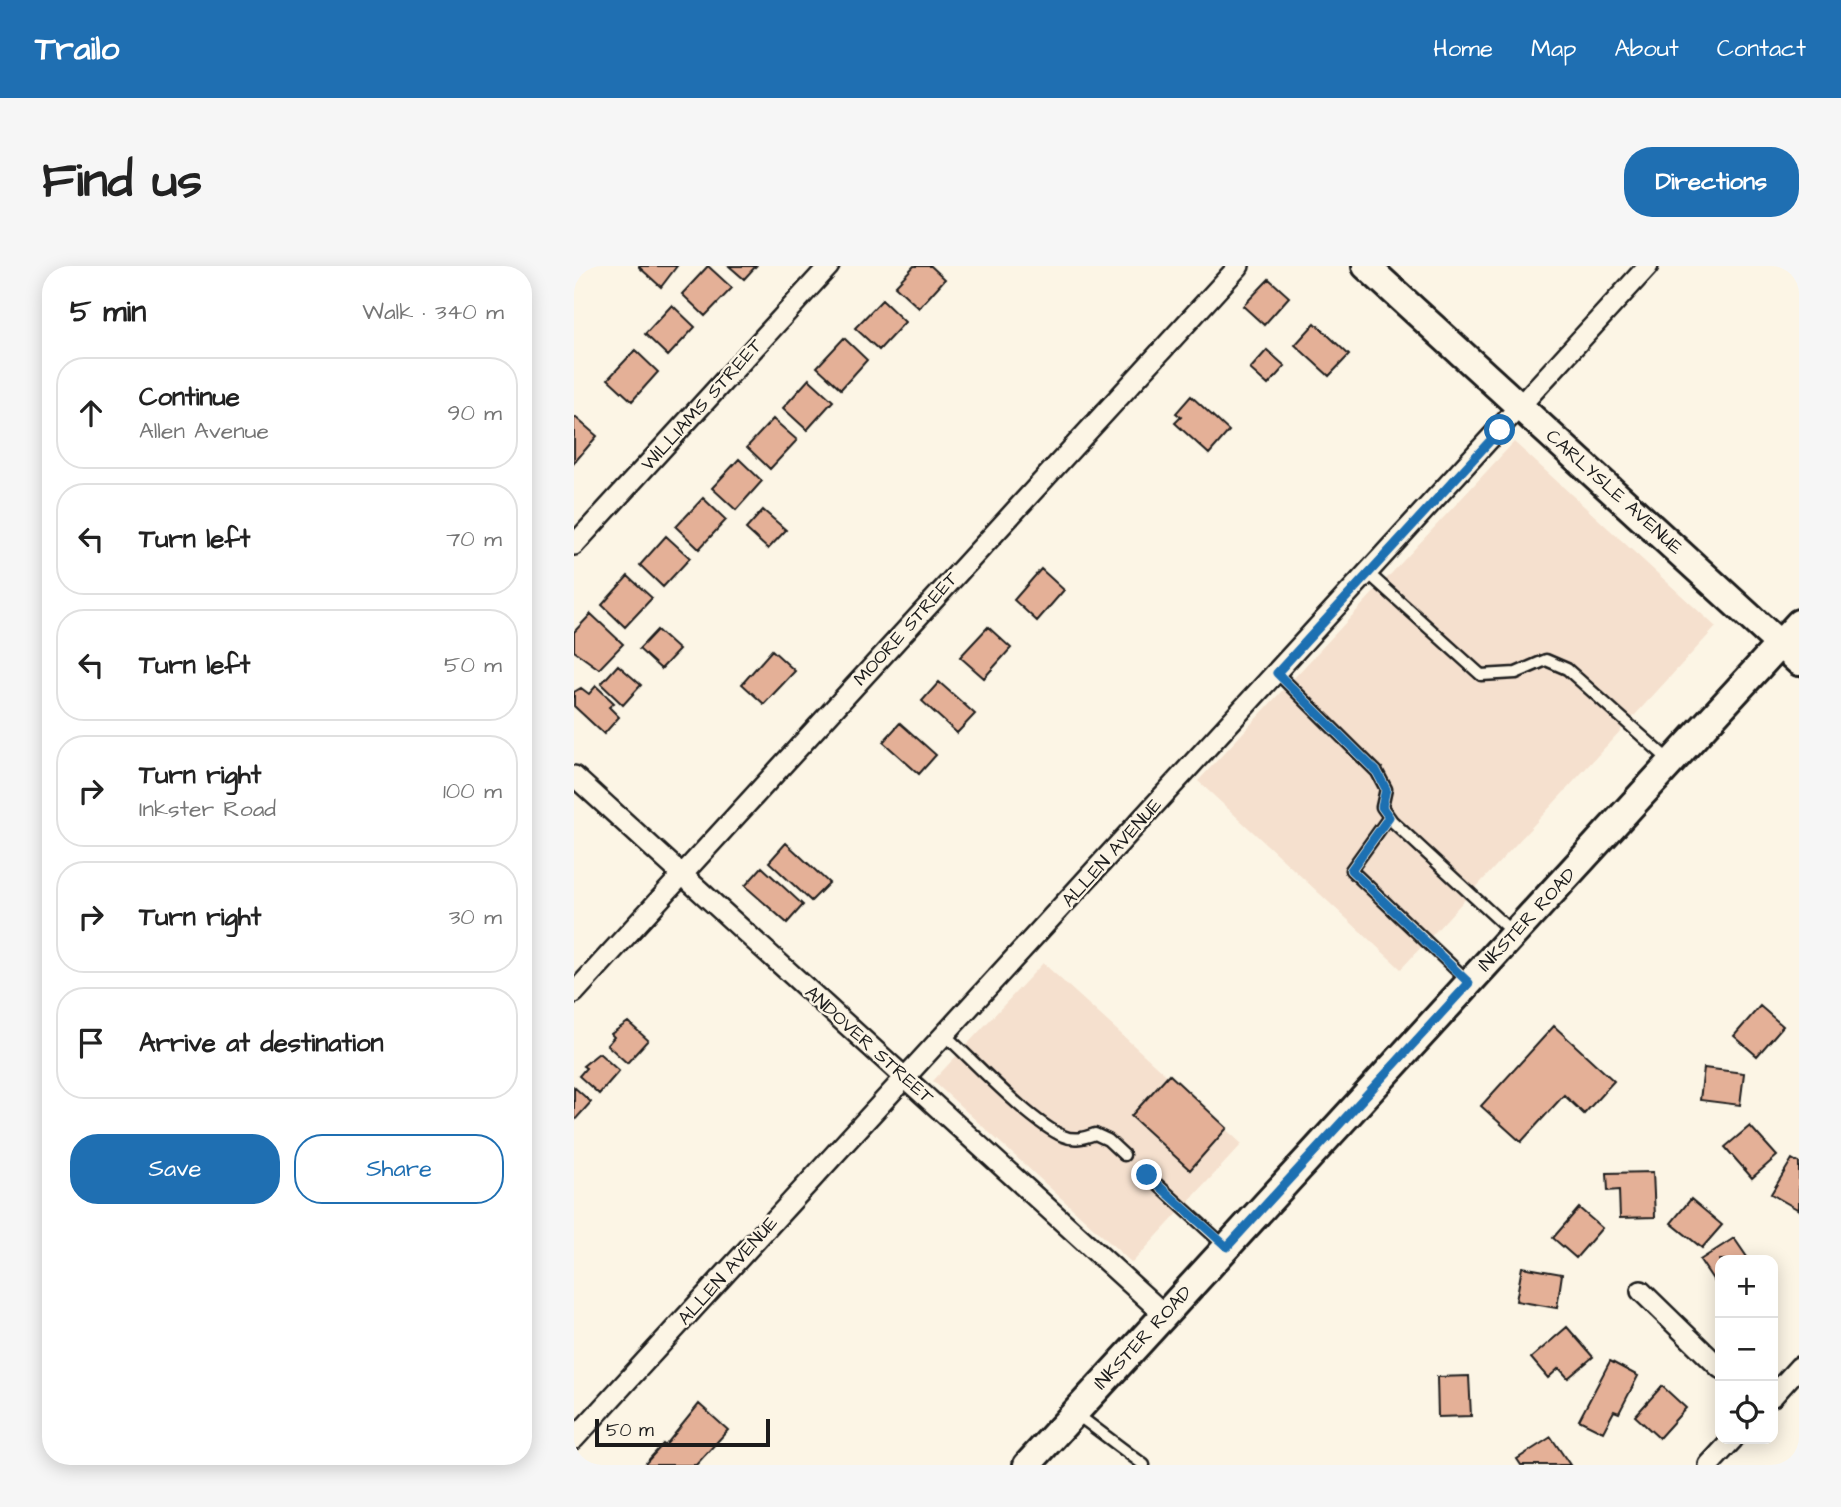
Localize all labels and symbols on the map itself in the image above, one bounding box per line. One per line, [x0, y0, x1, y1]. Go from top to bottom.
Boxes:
street label: WILLIAMS STREET [635, 333, 769, 477]
route start [1484, 414, 1515, 445]
street label: CARLYSLE AVENUE [1540, 423, 1688, 561]
street label: MOORE STREET [847, 566, 965, 692]
street label: ALLEN AVENUE [1056, 793, 1168, 913]
street label: INKSTER ROAD [1472, 862, 1582, 978]
street label: ANDOVER STREET [799, 980, 940, 1110]
route end [1131, 1159, 1162, 1190]
street label: ALLEN AVENUE [672, 1211, 784, 1331]
street label: INKSTER ROAD [1088, 1280, 1198, 1396]
scale bar [595, 1416, 770, 1448]

